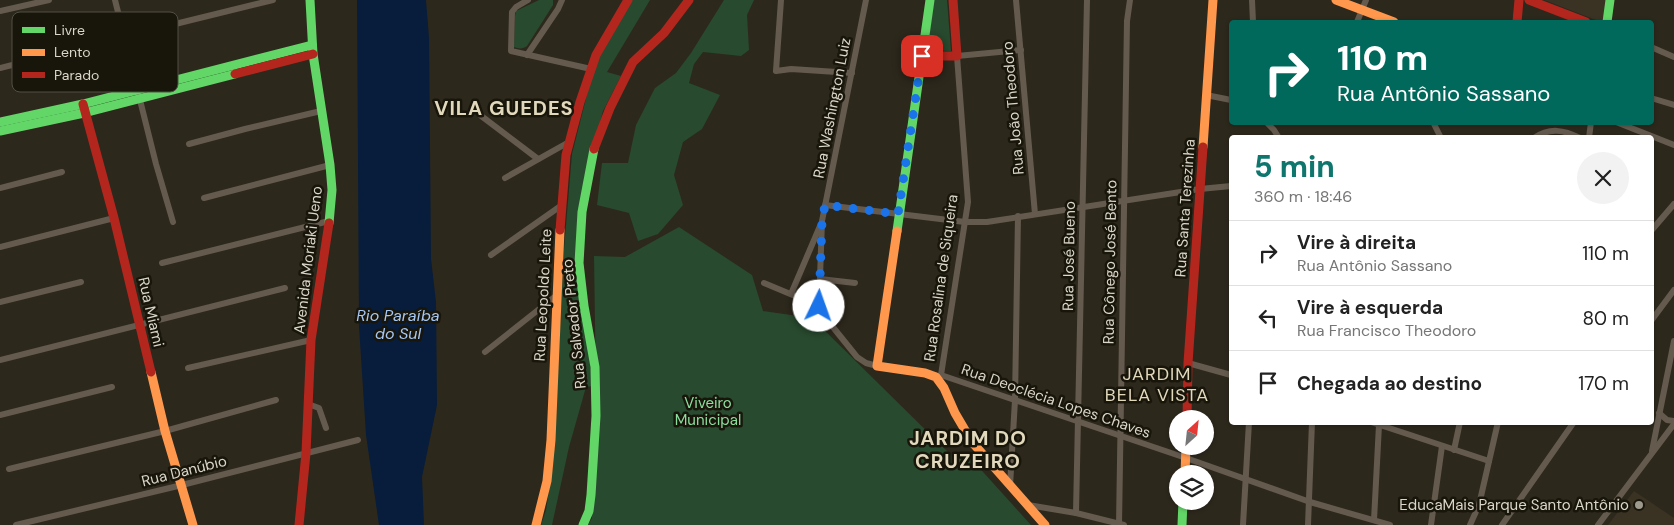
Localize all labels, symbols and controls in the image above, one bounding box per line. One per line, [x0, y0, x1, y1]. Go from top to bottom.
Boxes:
legend [12, 12, 178, 92]
text: Livre [54, 21, 85, 39]
pin [901, 35, 943, 77]
text: 110 m [1337, 35, 1428, 81]
street label: Rua Washington Luiz [809, 36, 855, 180]
street label: Rua João Theodoro [997, 40, 1029, 176]
icon: right [1254, 40, 1319, 105]
icon: arrive [908, 42, 936, 70]
text: Lento [54, 43, 91, 61]
text: Parado [54, 66, 99, 84]
text: Rua Antônio Sassano [1337, 79, 1550, 108]
district label: VILA GUEDES [434, 95, 574, 121]
street label: Rua Santa Terezinha [1170, 138, 1200, 278]
text: 5 min [1254, 147, 1335, 186]
button: close [1577, 152, 1629, 204]
street label: Rua Cônego José Bento [1099, 179, 1121, 344]
street label: Avenida Moriaki Ueno [289, 185, 327, 335]
text: 360 m · 18:46 [1254, 186, 1352, 207]
street label: Rua Rosalina de Siqueira [919, 193, 963, 363]
street label: Rua José Bueno [1058, 201, 1080, 311]
street label: Rua Leopoldo Leite [530, 228, 556, 362]
text: Vire à direita [1297, 230, 1416, 255]
icon: right [1254, 239, 1282, 267]
text: 110 m [1582, 241, 1629, 266]
text: Rua Antônio Sassano [1297, 255, 1452, 276]
street label: Rua Salvador Preto [557, 258, 591, 390]
street label: Rua Miami [133, 275, 169, 349]
position arrow [792, 279, 844, 331]
text: Vire à esquerda [1297, 295, 1443, 320]
icon: left [1254, 304, 1282, 332]
water label: Rio Paraíba do Sul [356, 305, 440, 344]
text: 80 m [1582, 306, 1629, 331]
text: Rua Francisco Theodoro [1297, 320, 1476, 341]
street label: Rua Deoclécia Lopes Chaves [959, 359, 1153, 443]
district label: JARDIM BELA VISTA [1105, 362, 1209, 407]
icon: arrive [1254, 369, 1282, 397]
text: Chegada ao destino [1297, 371, 1482, 396]
text: 170 m [1578, 371, 1629, 396]
park label: Viveiro Municipal [675, 393, 741, 430]
north arrow [1169, 410, 1214, 455]
map controls [1169, 410, 1214, 510]
district label: JARDIM DO CRUZEIRO [909, 425, 1027, 474]
street label: Rua Danúbio [139, 451, 229, 491]
button: layers [1169, 465, 1214, 510]
place label: EducaMais Parque Santo Antônio [1399, 495, 1629, 515]
marker: EducaMais Parque Santo Antônio [1633, 499, 1645, 511]

